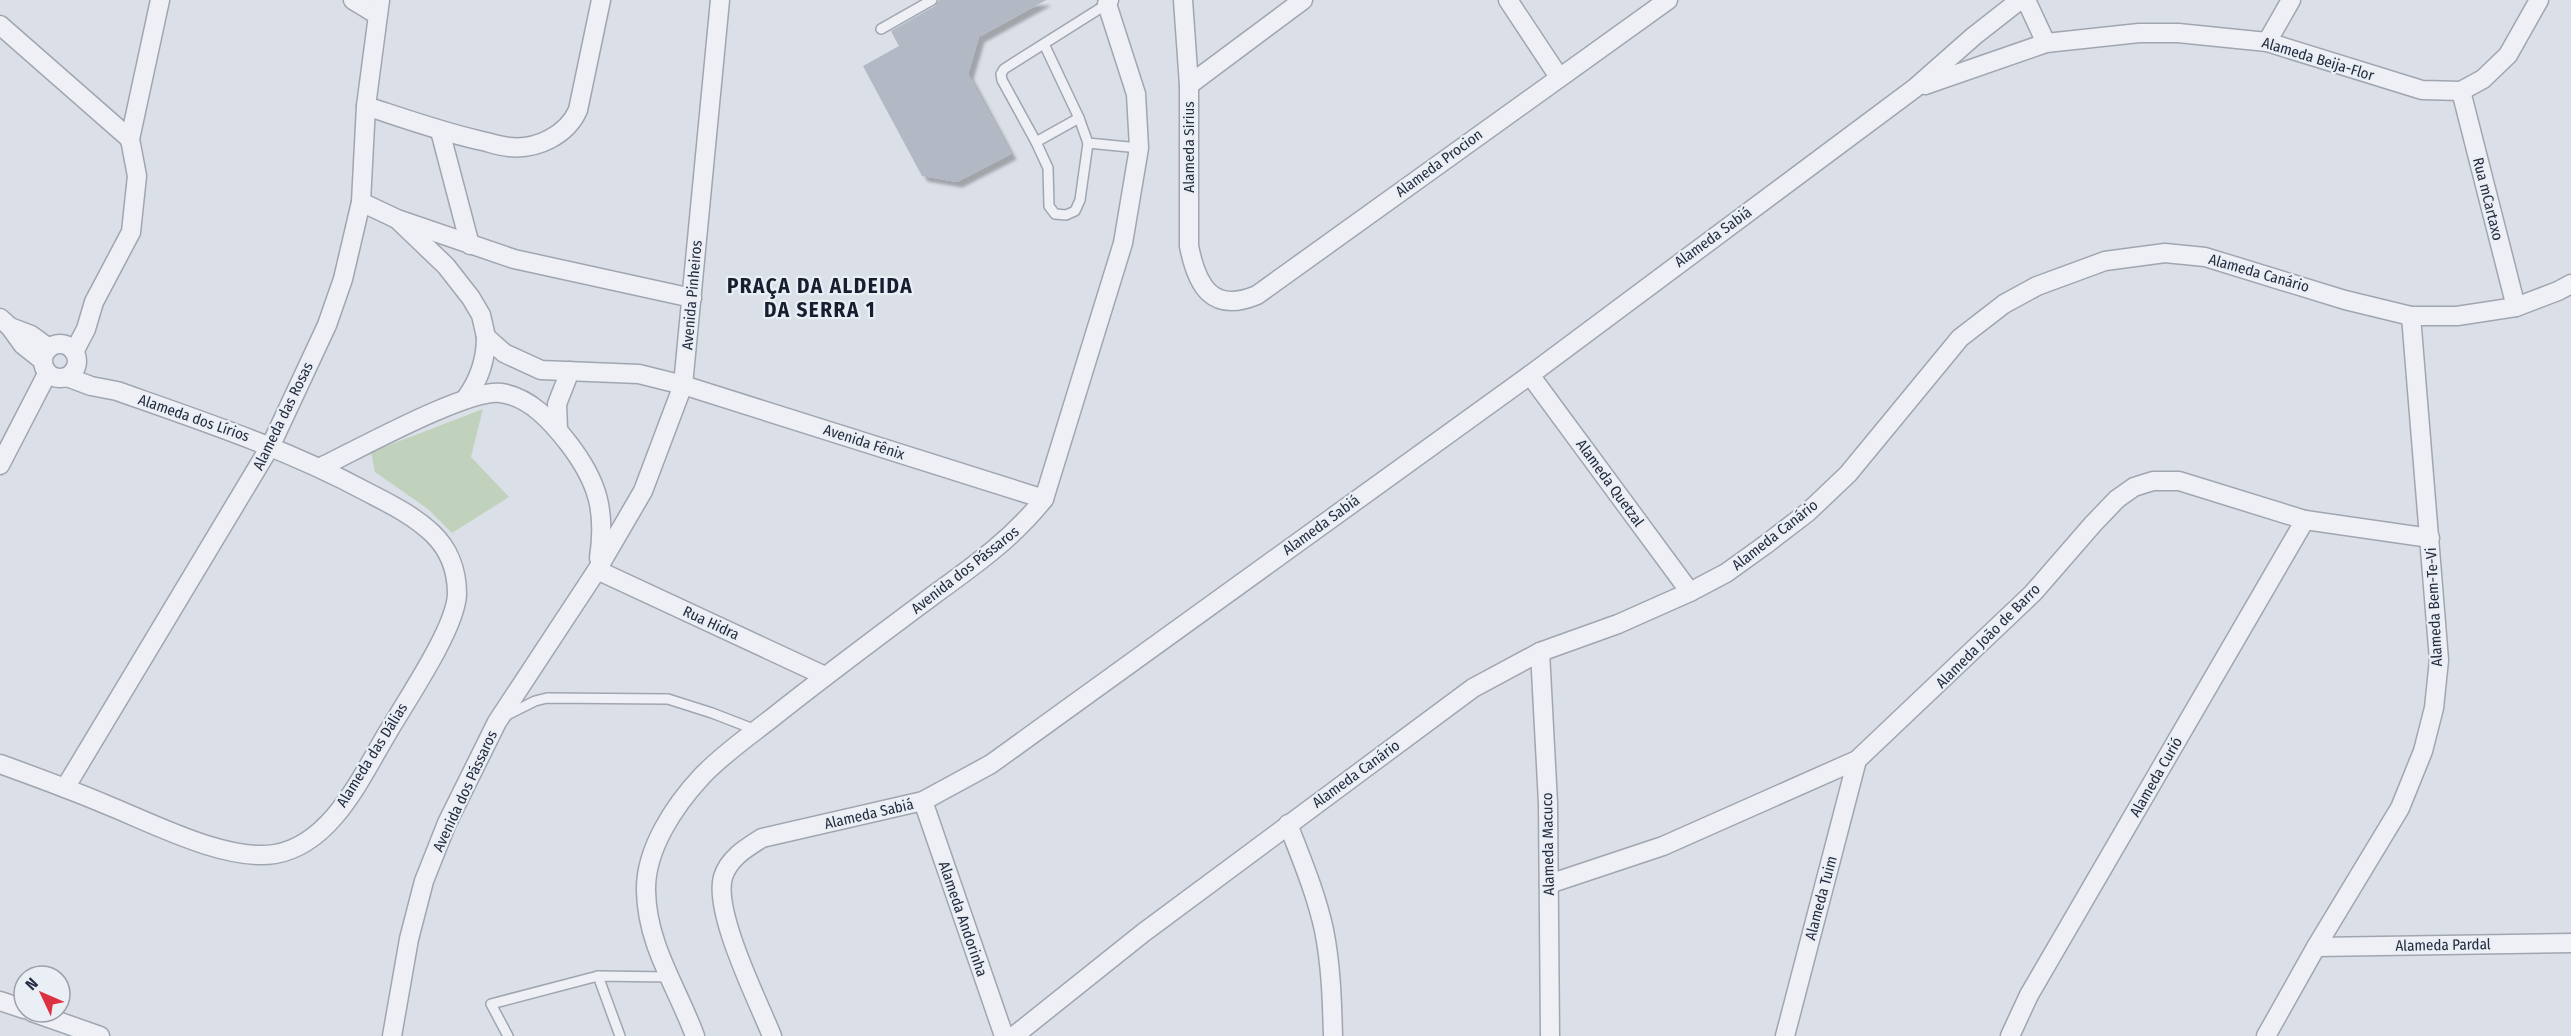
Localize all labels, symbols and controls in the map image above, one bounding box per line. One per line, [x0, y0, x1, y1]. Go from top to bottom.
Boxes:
street label: Alameda Beija-Flor [2260, 33, 2377, 85]
street label: Alameda Sirius [1180, 101, 1198, 193]
street label: Alameda Procion [1392, 125, 1486, 201]
street label: Rua mCartaxo [2469, 156, 2507, 242]
street label: Alameda Sabiá [1671, 203, 1755, 271]
street label: Avenida Pinheiros [678, 239, 706, 351]
street label: Alameda Canário [2207, 250, 2312, 296]
district label: PRAÇA DA ALDEIDA DA SERRA 1 [727, 273, 913, 323]
street label: Alameda das Rosas [249, 359, 317, 473]
street label: Alameda dos Lírios [136, 391, 252, 445]
street label: Avenida Fênix [821, 420, 907, 464]
street label: Alameda Quetzal [1572, 436, 1648, 530]
street label: Alameda Sabiá [1279, 491, 1363, 559]
street label: Alameda Canário [1728, 496, 1822, 574]
street label: Avenida dos Pássaros [908, 522, 1022, 618]
street label: Alameda Bem-Te-Vi [2422, 547, 2446, 667]
street label: Alameda João de Barro [1932, 580, 2044, 692]
street label: Rua Hidra [680, 602, 742, 644]
street label: Alameda das Dálias [333, 700, 411, 810]
street label: Avenida dos Pássaros [429, 728, 501, 854]
street label: Alameda Curió [2126, 734, 2186, 820]
street label: Alameda Canário [1309, 736, 1403, 812]
street label: Alameda Macuco [1538, 792, 1558, 896]
street label: Alameda Sabiá [823, 795, 915, 833]
street label: Alameda Tuim [1801, 854, 1841, 942]
street label: Alameda Andorinha [935, 859, 991, 979]
street label: Alameda Pardal [2395, 935, 2491, 955]
north arrow [12, 964, 72, 1024]
text: N [21, 974, 42, 994]

